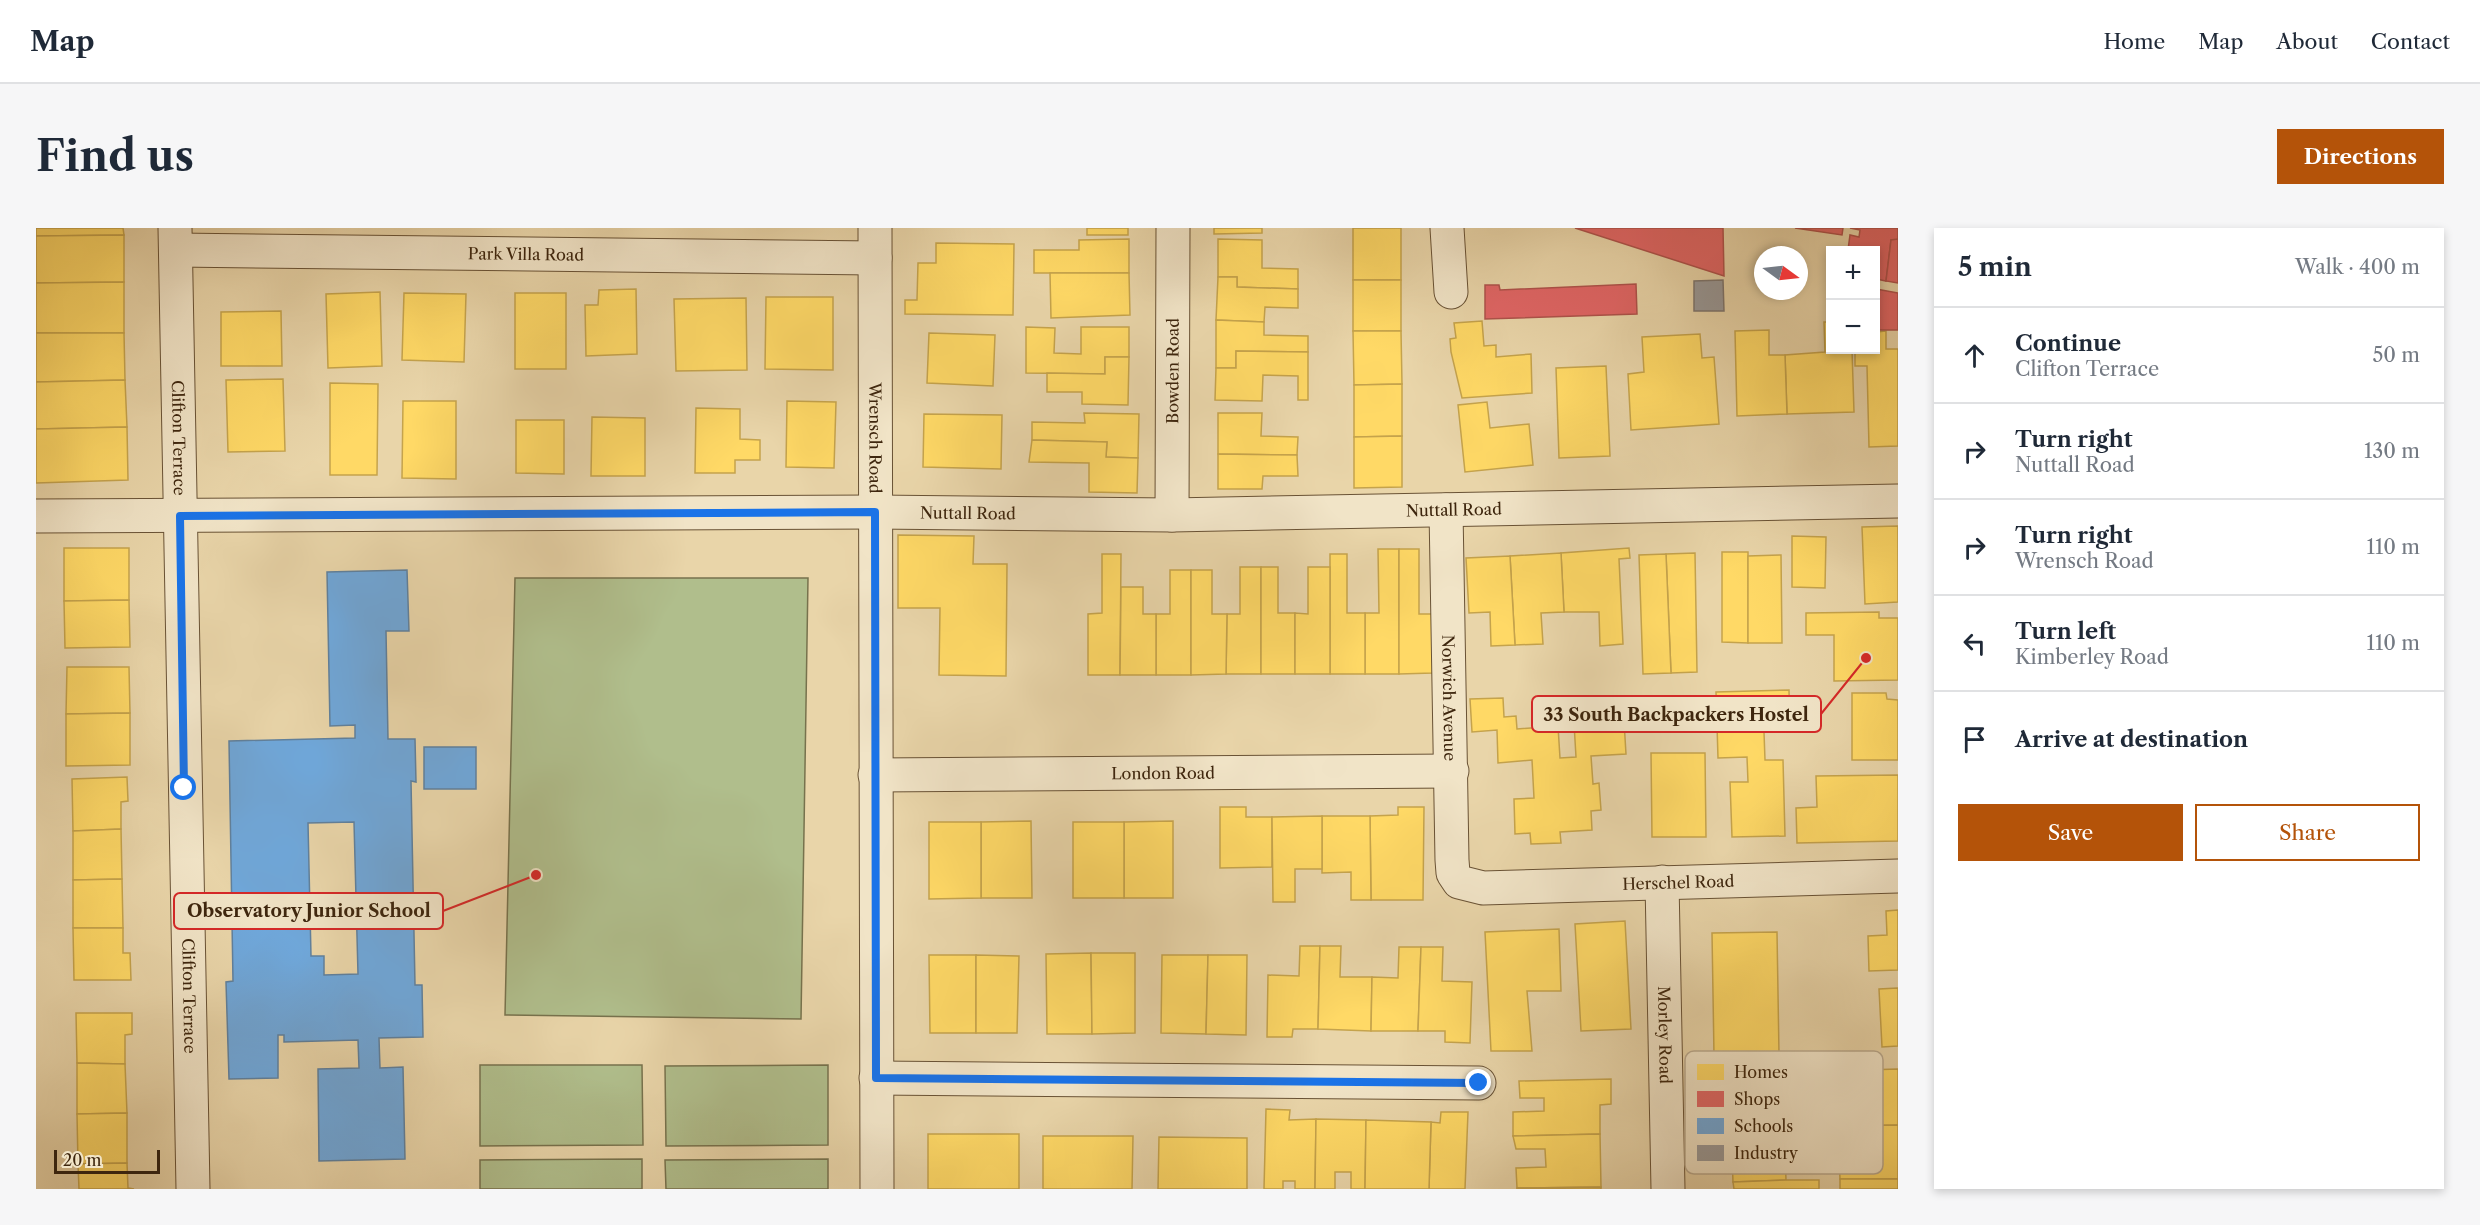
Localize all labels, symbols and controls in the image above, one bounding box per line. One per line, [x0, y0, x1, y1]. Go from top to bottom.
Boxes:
text: Map [30, 24, 94, 58]
text: Home [2104, 29, 2165, 54]
text: Map [2198, 29, 2243, 54]
text: About [2276, 29, 2338, 54]
text: Contact [2371, 29, 2450, 54]
button: Directions [2277, 129, 2444, 184]
text: Find us [36, 130, 194, 182]
street label: Park Villa Road [468, 243, 584, 265]
north arrow [1754, 246, 1808, 300]
map controls [1826, 246, 1880, 354]
button: + [1826, 246, 1880, 300]
text: 5 min [1958, 251, 2032, 283]
text: Walk · 400 m [2295, 255, 2420, 279]
button: − [1826, 300, 1880, 354]
street label: Bowden Road [1162, 318, 1183, 424]
text: Continue [2015, 330, 2121, 357]
icon: ahead [1958, 339, 1991, 372]
text: 50 m [2373, 343, 2420, 367]
text: Clifton Terrace [2015, 357, 2159, 381]
street label: Clifton Terrace [168, 380, 190, 496]
street label: Wrensch Road [865, 381, 886, 494]
text: Turn right [2015, 426, 2133, 453]
icon: right [1958, 435, 1991, 468]
text: 130 m [2364, 439, 2420, 463]
text: Nuttall Road [2015, 453, 2135, 477]
street label: Nuttall Road [1406, 499, 1502, 520]
street label: Nuttall Road [920, 502, 1016, 523]
text: Turn right [2015, 522, 2133, 549]
icon: right [1958, 531, 1991, 564]
text: 110 m [2367, 535, 2420, 559]
text: Wrensch Road [2015, 549, 2154, 573]
text: Turn left [2015, 618, 2116, 645]
icon: left [1958, 627, 1991, 660]
text: 110 m [2367, 631, 2420, 655]
street label: Norwich Avenue [1438, 635, 1460, 761]
text: Kimberley Road [2015, 645, 2169, 669]
callout: 33 South Backpackers Hostel [1532, 696, 1821, 732]
text: 33 South Backpackers Hostel [1543, 704, 1809, 726]
icon: arrive [1958, 723, 1991, 756]
text: Arrive at destination [2015, 726, 2248, 753]
street label: London Road [1111, 763, 1215, 783]
route start [170, 774, 196, 800]
button: Save [1958, 804, 2183, 861]
button: Share [2195, 804, 2420, 861]
street label: Herschel Road [1622, 871, 1735, 894]
callout: Observatory Junior School [174, 893, 443, 929]
text: Observatory Junior School [187, 900, 431, 922]
street label: Clifton Terrace [178, 938, 200, 1054]
street label: Morley Road [1654, 986, 1676, 1084]
legend [1685, 1051, 1883, 1174]
text: Homes [1734, 1062, 1788, 1082]
route end [1465, 1069, 1491, 1095]
text: Shops [1734, 1089, 1780, 1109]
text: Schools [1734, 1116, 1793, 1136]
text: Industry [1734, 1143, 1799, 1163]
scale bar [54, 1147, 160, 1174]
text: 20 m [63, 1150, 102, 1170]

